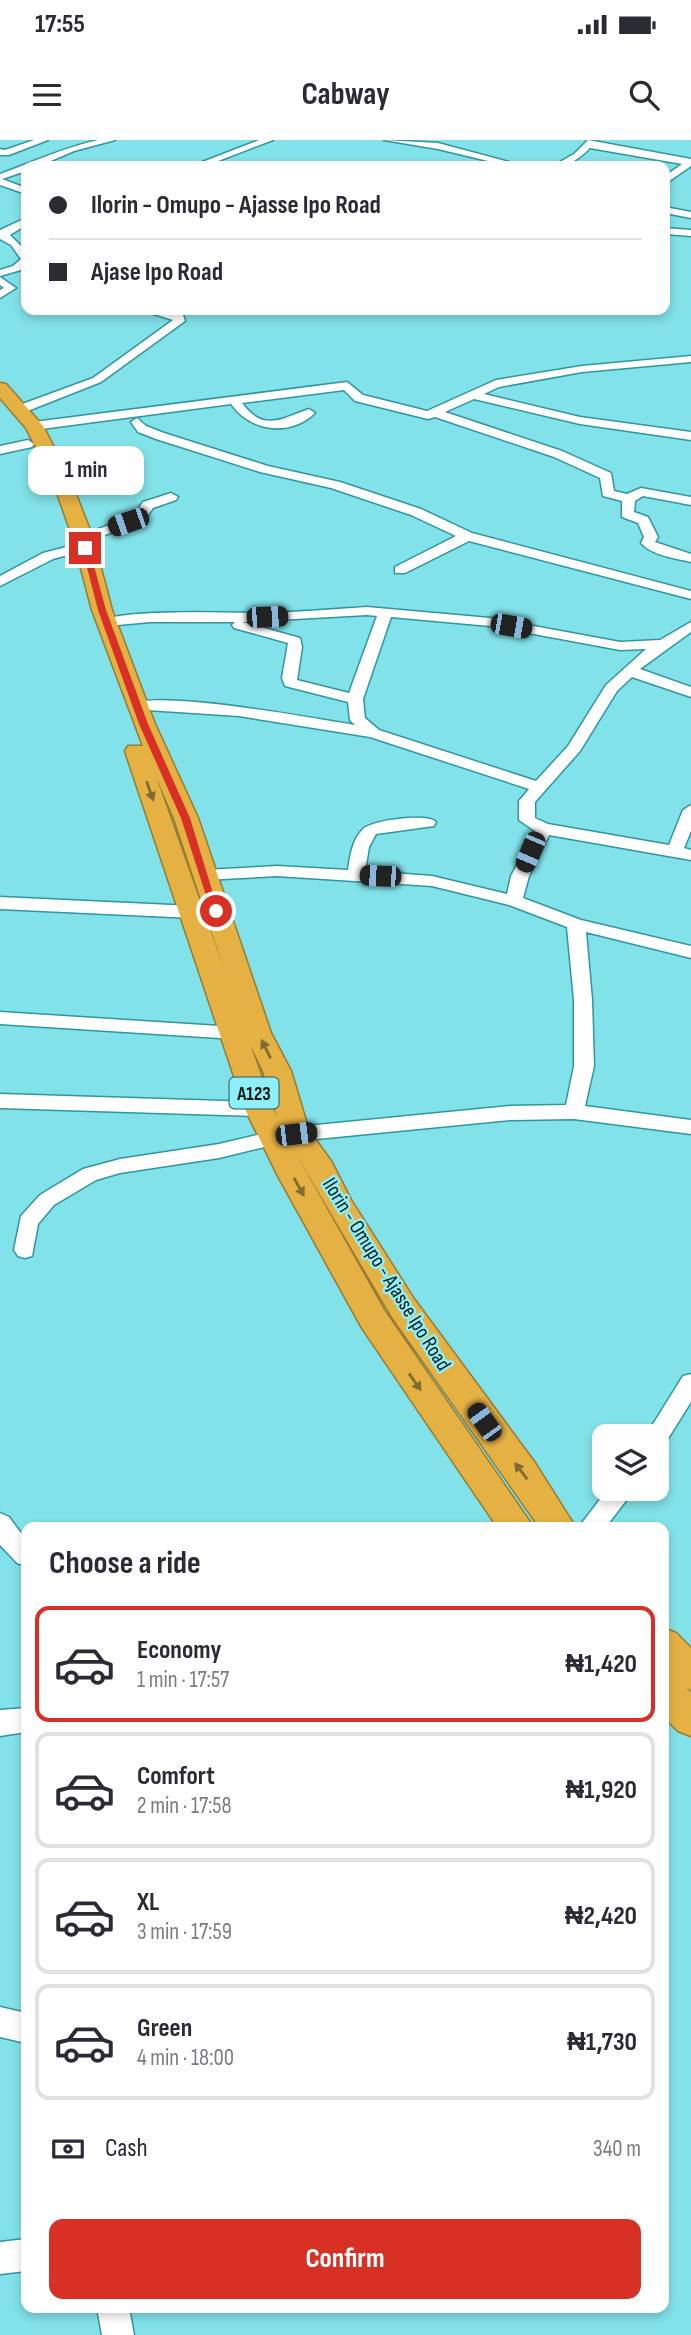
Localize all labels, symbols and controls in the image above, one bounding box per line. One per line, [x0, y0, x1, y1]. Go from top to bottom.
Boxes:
text: 17:55 [35, 9, 85, 40]
text: Cabway [301, 75, 390, 114]
icon: menu [28, 76, 66, 114]
icon: search [625, 76, 663, 114]
text: Ilorin - Omupo - Ajasse Ipo Road [91, 190, 381, 221]
text: Ajase Ipo Road [91, 257, 223, 288]
callout: 1 min [27, 446, 143, 496]
text: 1 min [65, 456, 107, 484]
car [105, 505, 152, 539]
route end [69, 532, 101, 564]
car [246, 606, 289, 628]
car [489, 612, 534, 640]
one-way arrow [145, 781, 156, 802]
car [513, 829, 548, 875]
car [359, 865, 402, 887]
route start [200, 895, 232, 927]
one-way arrow [260, 1039, 271, 1059]
road number: A123 [230, 1077, 278, 1108]
car [274, 1121, 319, 1147]
street label: Ilorin - Omupo - Ajasse Ipo Road [317, 1173, 456, 1375]
one-way arrow [293, 1177, 305, 1197]
one-way arrow [408, 1373, 422, 1391]
car [464, 1399, 505, 1445]
map controls [592, 1424, 669, 1501]
button: layers [592, 1424, 669, 1501]
one-way arrow [514, 1462, 528, 1480]
text: Choose a ride [49, 1544, 201, 1583]
icon: car [53, 1633, 116, 1696]
text: Economy [137, 1635, 221, 1666]
text: ₦1,420 [565, 1649, 637, 1680]
text: 1 min · 17:57 [137, 1666, 229, 1694]
icon: car [53, 1759, 116, 1822]
text: Comfort [137, 1761, 215, 1792]
text: ₦1,920 [565, 1775, 637, 1806]
text: 2 min · 17:58 [137, 1792, 232, 1820]
icon: car [53, 1885, 116, 1948]
text: XL [137, 1887, 159, 1918]
text: ₦2,420 [565, 1901, 637, 1932]
text: 3 min · 17:59 [137, 1918, 232, 1946]
icon: car [53, 2011, 116, 2074]
text: Green [137, 2013, 192, 2044]
text: ₦1,730 [567, 2027, 637, 2058]
text: 4 min · 18:00 [137, 2044, 234, 2072]
icon: cash [49, 2130, 87, 2168]
text: Cash [105, 2133, 148, 2164]
text: 340 m [593, 2135, 641, 2163]
button: Confirm [49, 2219, 641, 2299]

